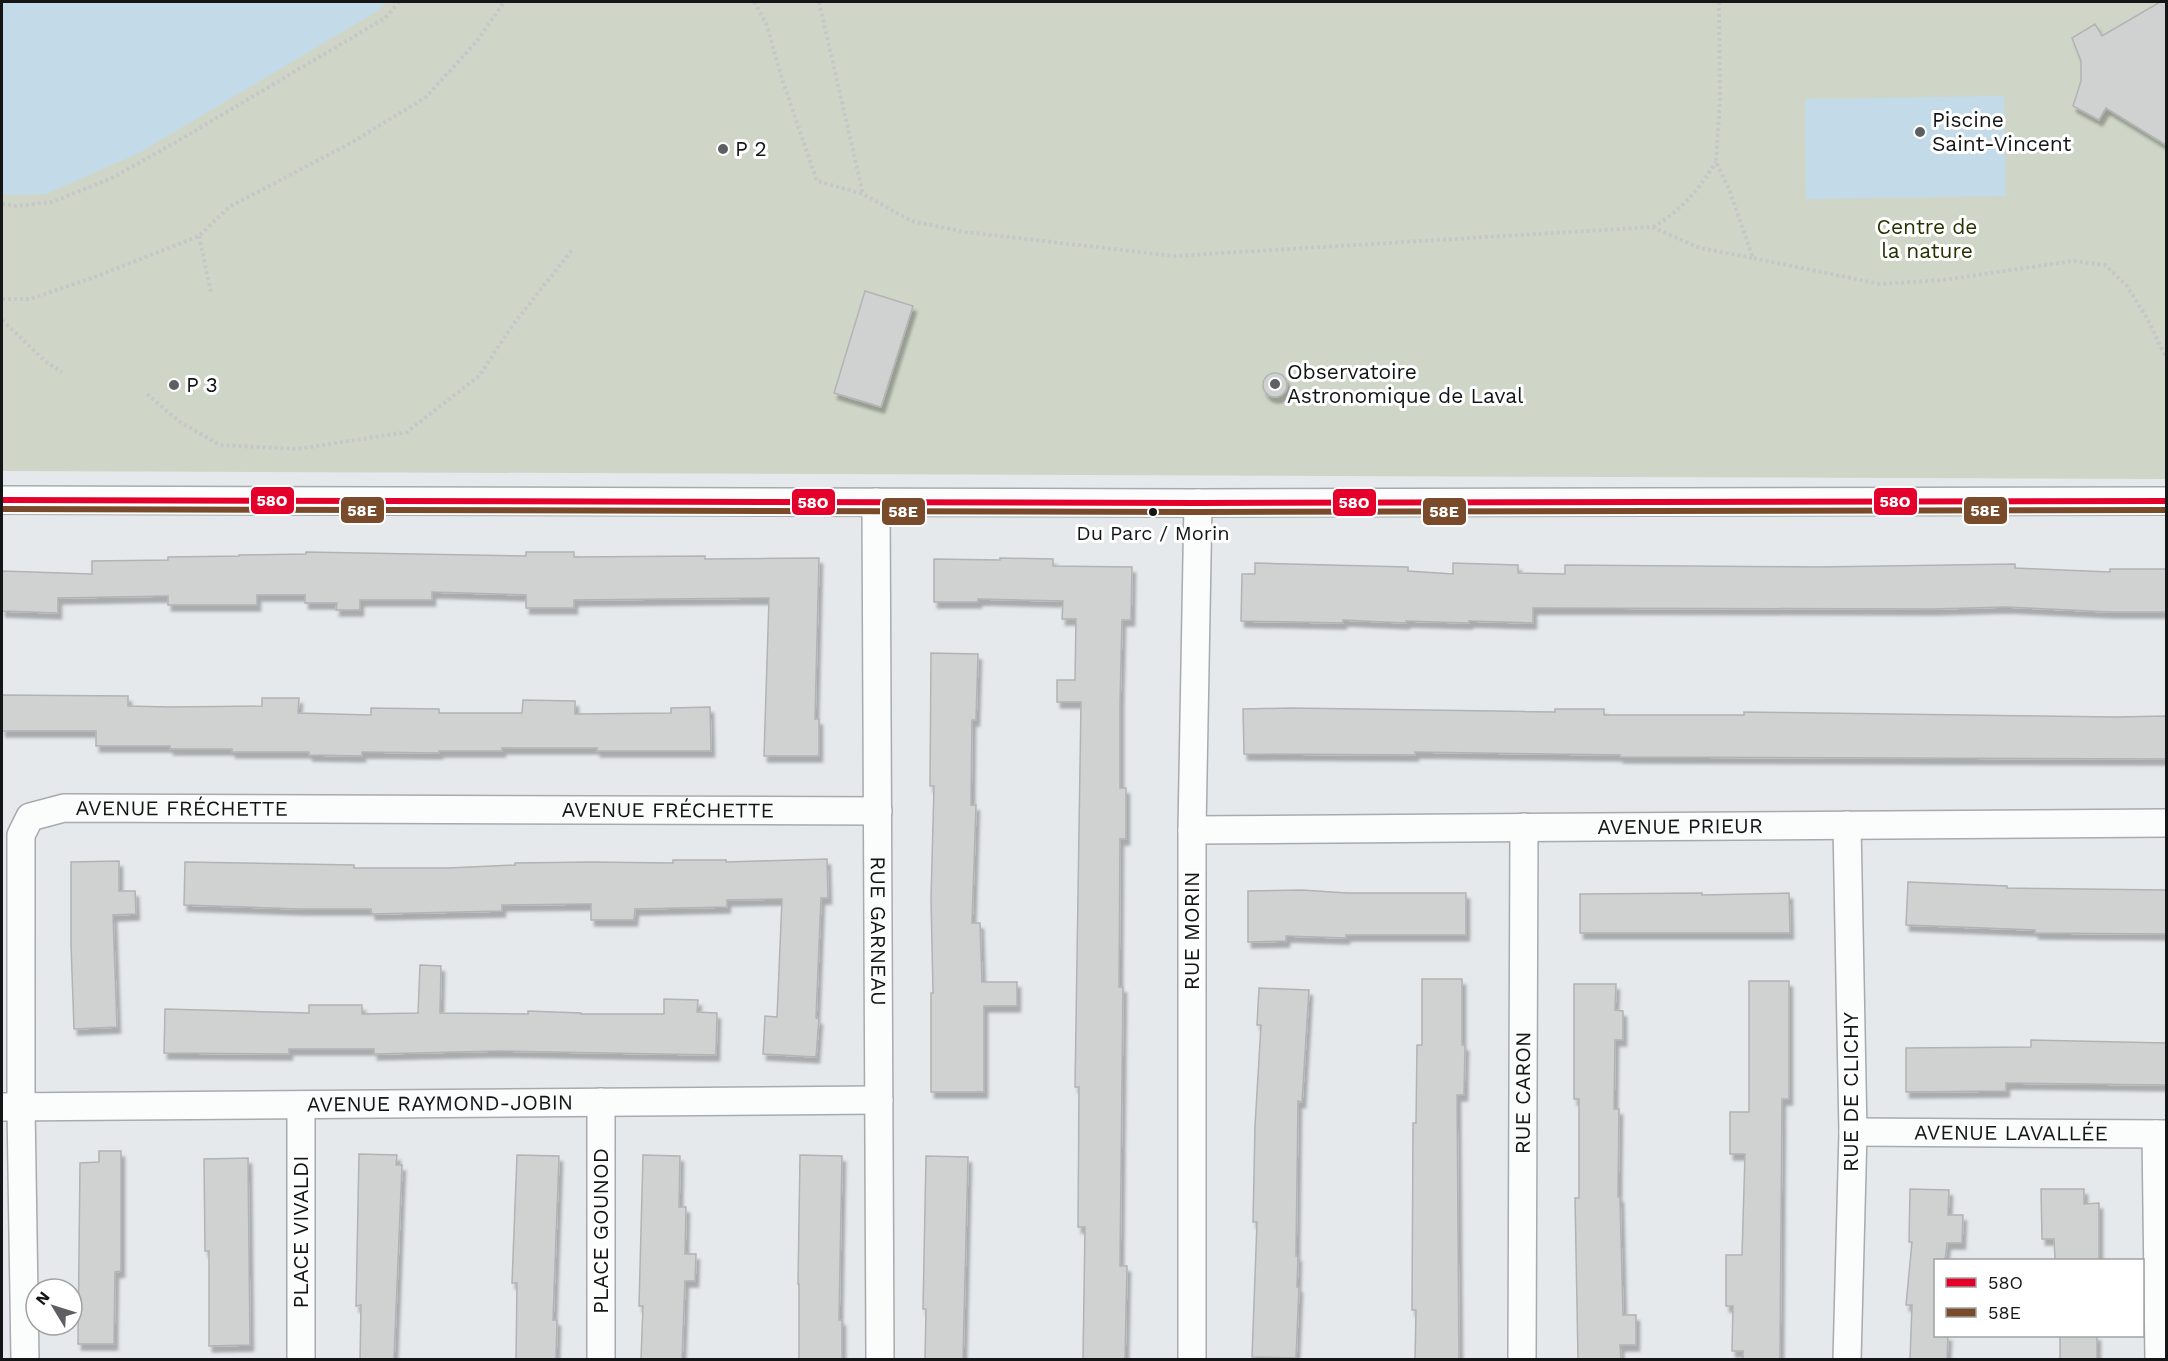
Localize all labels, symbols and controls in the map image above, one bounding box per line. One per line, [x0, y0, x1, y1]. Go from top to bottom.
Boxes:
place label: Piscine Saint-Vincent [1932, 107, 2072, 156]
marker: Piscine Saint-Vincent [1913, 125, 1927, 139]
place label: P 2 [735, 136, 767, 161]
marker: P 2 [716, 142, 730, 156]
park label: Centre de la nature [1877, 214, 1977, 263]
place label: Observatoire Astronomique de Laval [1287, 359, 1524, 408]
place label: P 3 [186, 372, 218, 397]
marker: Observatoire Astronomique de Laval [1268, 377, 1282, 391]
marker: P 3 [167, 378, 181, 392]
line badge: 58O [250, 486, 295, 515]
line badge: 58O [1873, 487, 1918, 516]
line badge: 58O [791, 488, 836, 516]
line badge: 58O [1332, 488, 1377, 517]
text: 58O [256, 491, 288, 510]
text: 58O [1879, 492, 1911, 511]
text: 58O [797, 493, 829, 512]
text: 58O [1338, 493, 1370, 512]
line badge: 58E [340, 496, 385, 524]
line badge: 58E [1963, 496, 2008, 525]
line badge: 58E [881, 497, 926, 526]
line badge: 58E [1422, 497, 1467, 526]
text: 58E [347, 501, 377, 520]
text: 58E [1970, 501, 2000, 520]
text: 58E [888, 502, 918, 521]
text: 58E [1429, 502, 1459, 521]
marker: Du Parc / Morin [1147, 506, 1159, 518]
place label: Du Parc / Morin [1076, 521, 1230, 545]
street label: AVENUE FRÉCHETTE [75, 795, 288, 821]
street label: AVENUE FRÉCHETTE [561, 797, 774, 823]
street label: AVENUE PRIEUR [1597, 813, 1763, 839]
street label: RUE GARNEAU [866, 856, 891, 1006]
street label: RUE MORIN [1179, 872, 1204, 990]
street label: RUE DE CLICHY [1838, 1012, 1863, 1172]
street label: RUE CARON [1510, 1032, 1535, 1154]
street label: AVENUE RAYMOND-JOBIN [307, 1089, 573, 1117]
street label: AVENUE LAVALLÉE [1914, 1119, 2108, 1146]
street label: PLACE GOUNOD [588, 1148, 613, 1314]
street label: PLACE VIVALDI [288, 1156, 313, 1308]
legend [1934, 1259, 2144, 1337]
text: 58O [1988, 1272, 2023, 1293]
north arrow [24, 1277, 84, 1337]
text: N [31, 1288, 54, 1309]
text: 58E [1988, 1302, 2021, 1323]

